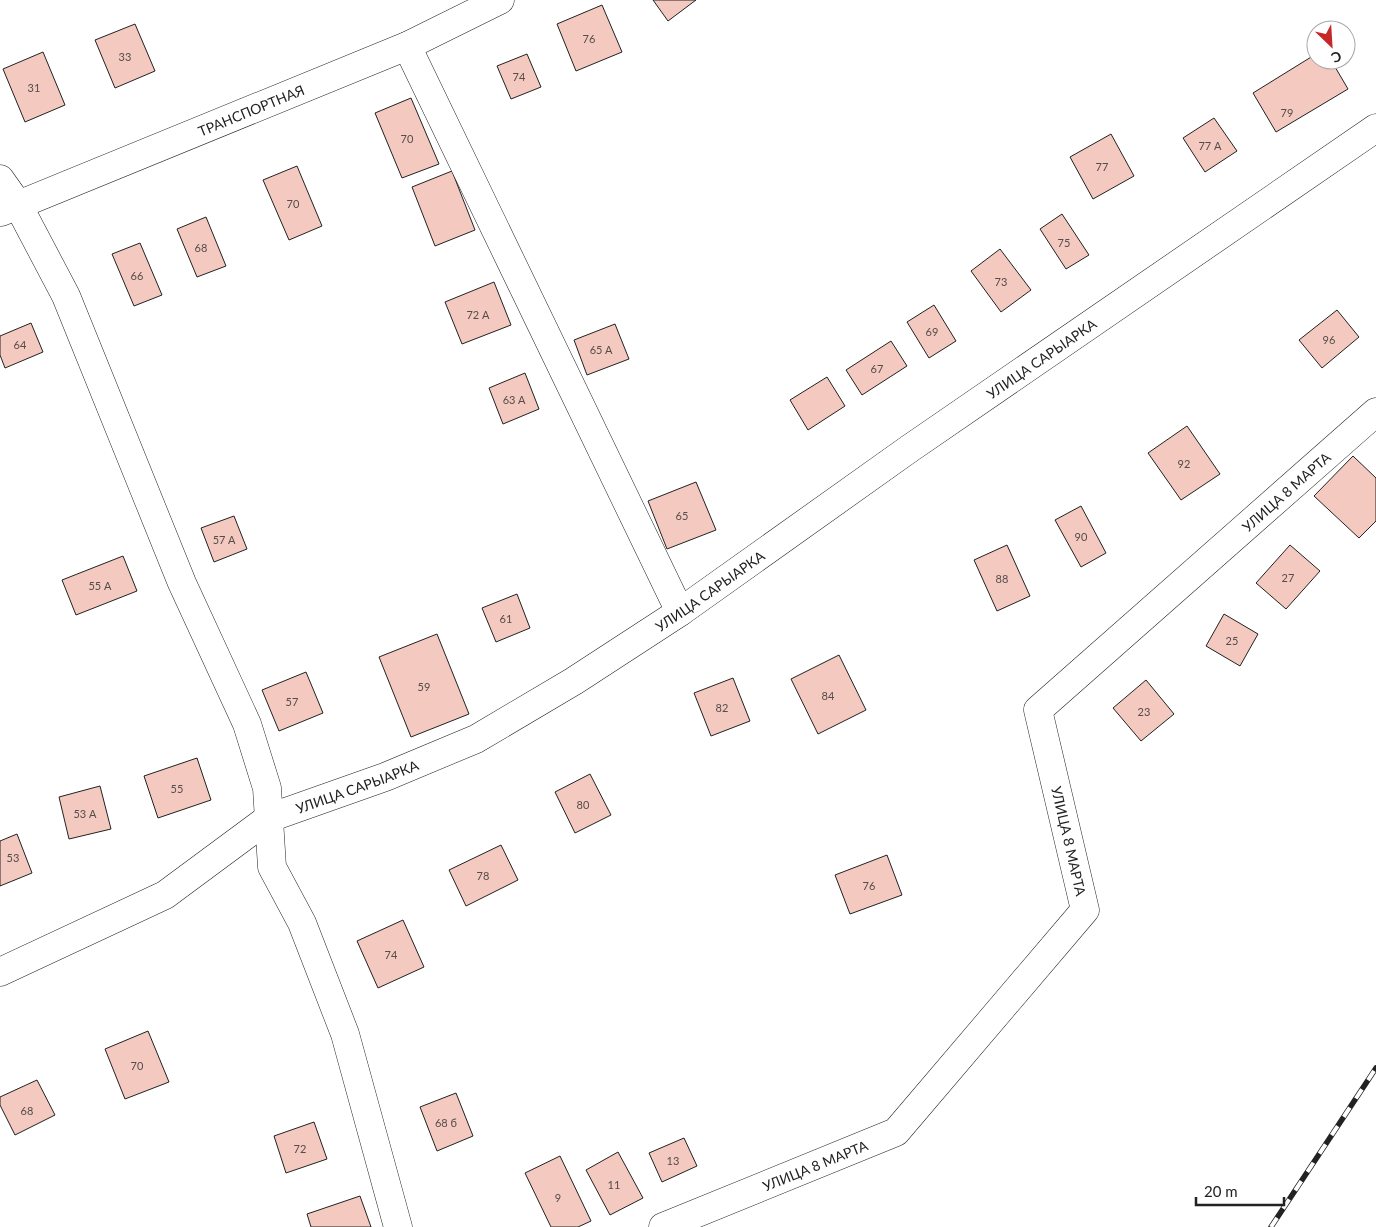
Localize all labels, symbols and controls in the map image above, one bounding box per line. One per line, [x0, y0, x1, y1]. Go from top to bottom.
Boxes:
north arrow [1306, 20, 1356, 70]
house number: 76 [583, 32, 595, 45]
text: С [1328, 48, 1344, 67]
house number: 33 [119, 50, 131, 63]
house number: 74 [513, 70, 526, 83]
house number: 31 [28, 81, 40, 94]
street label: ТРАНСПОРТНАЯ [195, 81, 307, 139]
house number: 79 [1281, 106, 1293, 119]
house number: 70 [401, 132, 414, 145]
house number: 77 А [1198, 139, 1222, 152]
house number: 77 [1096, 160, 1108, 173]
house number: 70 [287, 197, 300, 210]
house number: 75 [1058, 236, 1070, 249]
house number: 68 [195, 241, 207, 254]
house number: 66 [131, 269, 143, 282]
house number: 73 [995, 275, 1007, 288]
house number: 72 А [466, 308, 490, 321]
street label: УЛИЦА САРЫАРКА [983, 314, 1100, 402]
house number: 69 [926, 325, 938, 338]
house number: 96 [1323, 333, 1335, 346]
house number: 64 [14, 338, 27, 351]
house number: 65 A [590, 343, 613, 356]
house number: 67 [871, 362, 883, 375]
house number: 63 A [503, 393, 526, 406]
street label: УЛИЦА 8 МАРТА [1238, 448, 1334, 535]
house number: 92 [1178, 457, 1190, 470]
house number: 65 [676, 509, 688, 522]
house number: 90 [1075, 530, 1088, 543]
house number: 57 A [213, 533, 236, 546]
street label: УЛИЦА САРЫАРКА [652, 546, 768, 634]
house number: 27 [1282, 571, 1294, 584]
house number: 88 [996, 572, 1008, 585]
house number: 55 А [88, 579, 112, 592]
house number: 61 [500, 612, 512, 625]
house number: 25 [1226, 634, 1238, 647]
house number: 59 [418, 680, 430, 693]
house number: 84 [822, 689, 835, 702]
house number: 57 [286, 695, 298, 708]
house number: 82 [716, 701, 728, 714]
house number: 23 [1138, 705, 1150, 718]
street label: УЛИЦА САРЫАРКА [293, 755, 421, 816]
house number: 55 [171, 782, 183, 795]
street label: УЛИЦА 8 МАРТА [1048, 784, 1090, 898]
house number: 80 [577, 798, 590, 811]
house number: 53 А [73, 807, 97, 820]
house number: 53 [7, 851, 19, 864]
house number: 78 [477, 869, 489, 882]
house number: 76 [863, 879, 875, 892]
house number: 74 [385, 948, 398, 961]
house number: 70 [131, 1059, 144, 1072]
house number: 68 [21, 1104, 33, 1117]
house number: 68 б [435, 1116, 457, 1129]
street label: УЛИЦА 8 МАРТА [760, 1136, 871, 1194]
house number: 72 [294, 1142, 306, 1155]
house number: 13 [667, 1154, 679, 1167]
scale bar [1196, 1174, 1284, 1206]
house number: 11 [608, 1178, 620, 1191]
text: 20 m [1204, 1182, 1238, 1200]
house number: 9 [555, 1191, 561, 1204]

